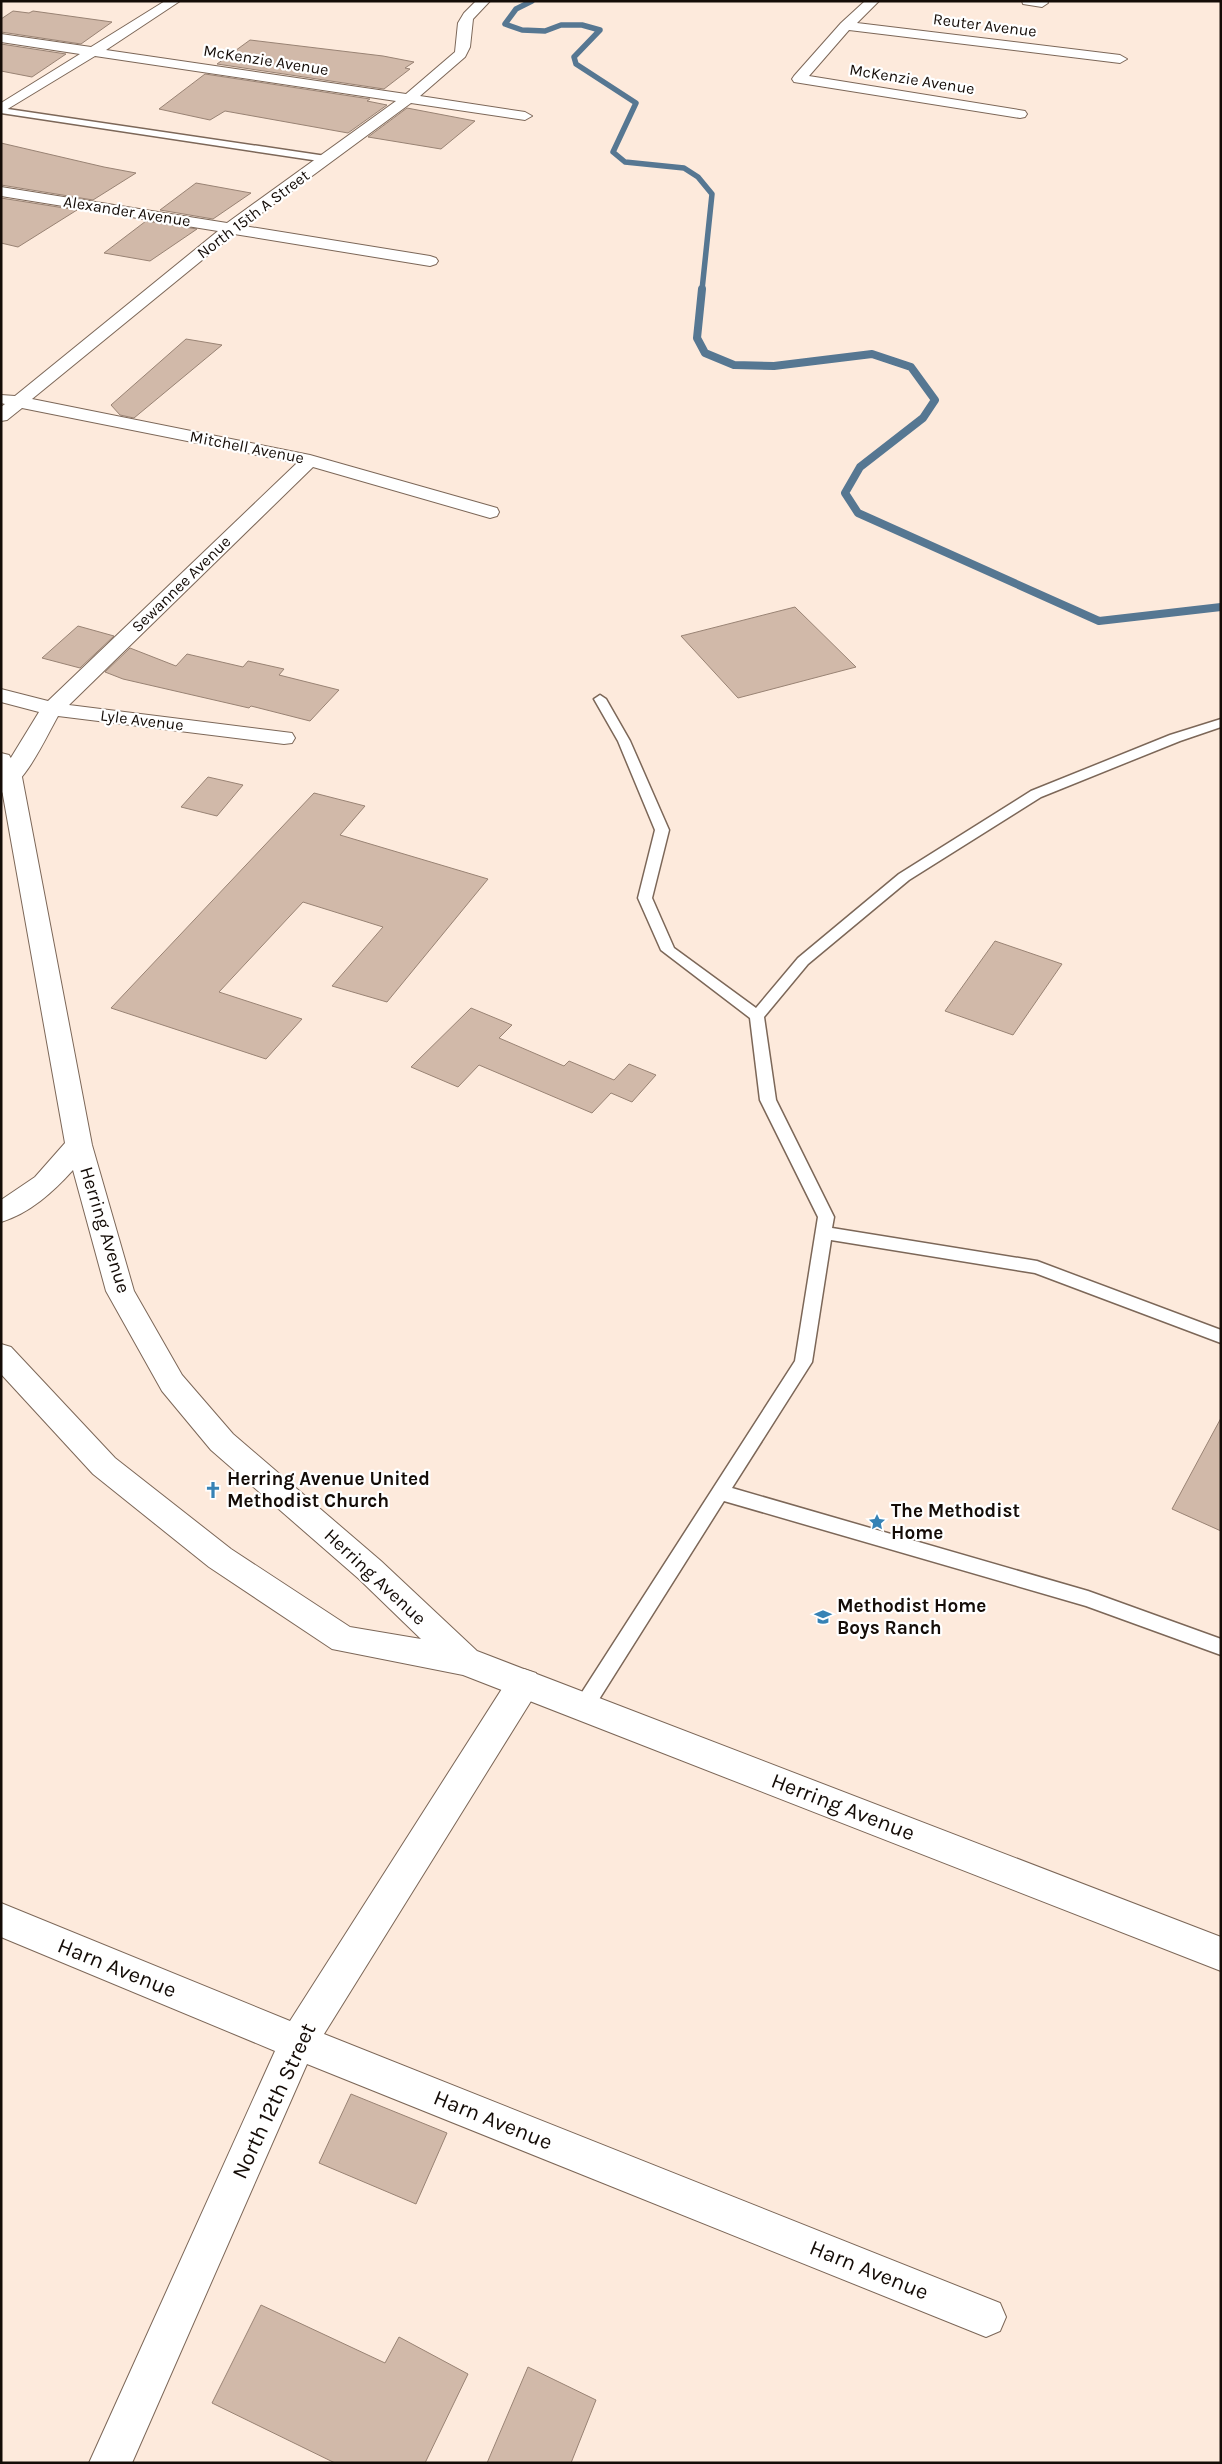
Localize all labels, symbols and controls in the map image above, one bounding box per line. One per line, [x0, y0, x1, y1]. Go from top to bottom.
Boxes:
street label: Reuter Avenue [932, 9, 1038, 41]
street label: McKenzie Avenue [202, 41, 330, 79]
street label: McKenzie Avenue [848, 60, 976, 98]
street label: North 15th A Street [193, 166, 313, 262]
street label: Alexander Avenue [62, 192, 192, 230]
street label: Mitchell Avenue [188, 427, 306, 467]
street label: Sewannee Avenue [127, 532, 235, 636]
street label: Lyle Avenue [99, 705, 185, 735]
street label: Herring Avenue [75, 1164, 135, 1296]
place label: Herring Avenue United Methodist Church [227, 1468, 430, 1512]
church icon: Herring Avenue United Methodist Church [203, 1480, 223, 1500]
place label: The Methodist Home [891, 1500, 1020, 1544]
place icon: The Methodist Home [867, 1512, 887, 1532]
street label: Herring Avenue [320, 1524, 430, 1630]
place label: Methodist Home Boys Ranch [837, 1595, 986, 1639]
school or university icon: Methodist Home Boys Ranch [813, 1607, 833, 1627]
street label: Herring Avenue [767, 1768, 919, 1846]
street label: Harn Avenue [54, 1932, 180, 2004]
street label: North 12th Street [227, 2019, 321, 2183]
street label: Harn Avenue [430, 2084, 556, 2156]
street label: Harn Avenue [806, 2234, 932, 2306]

